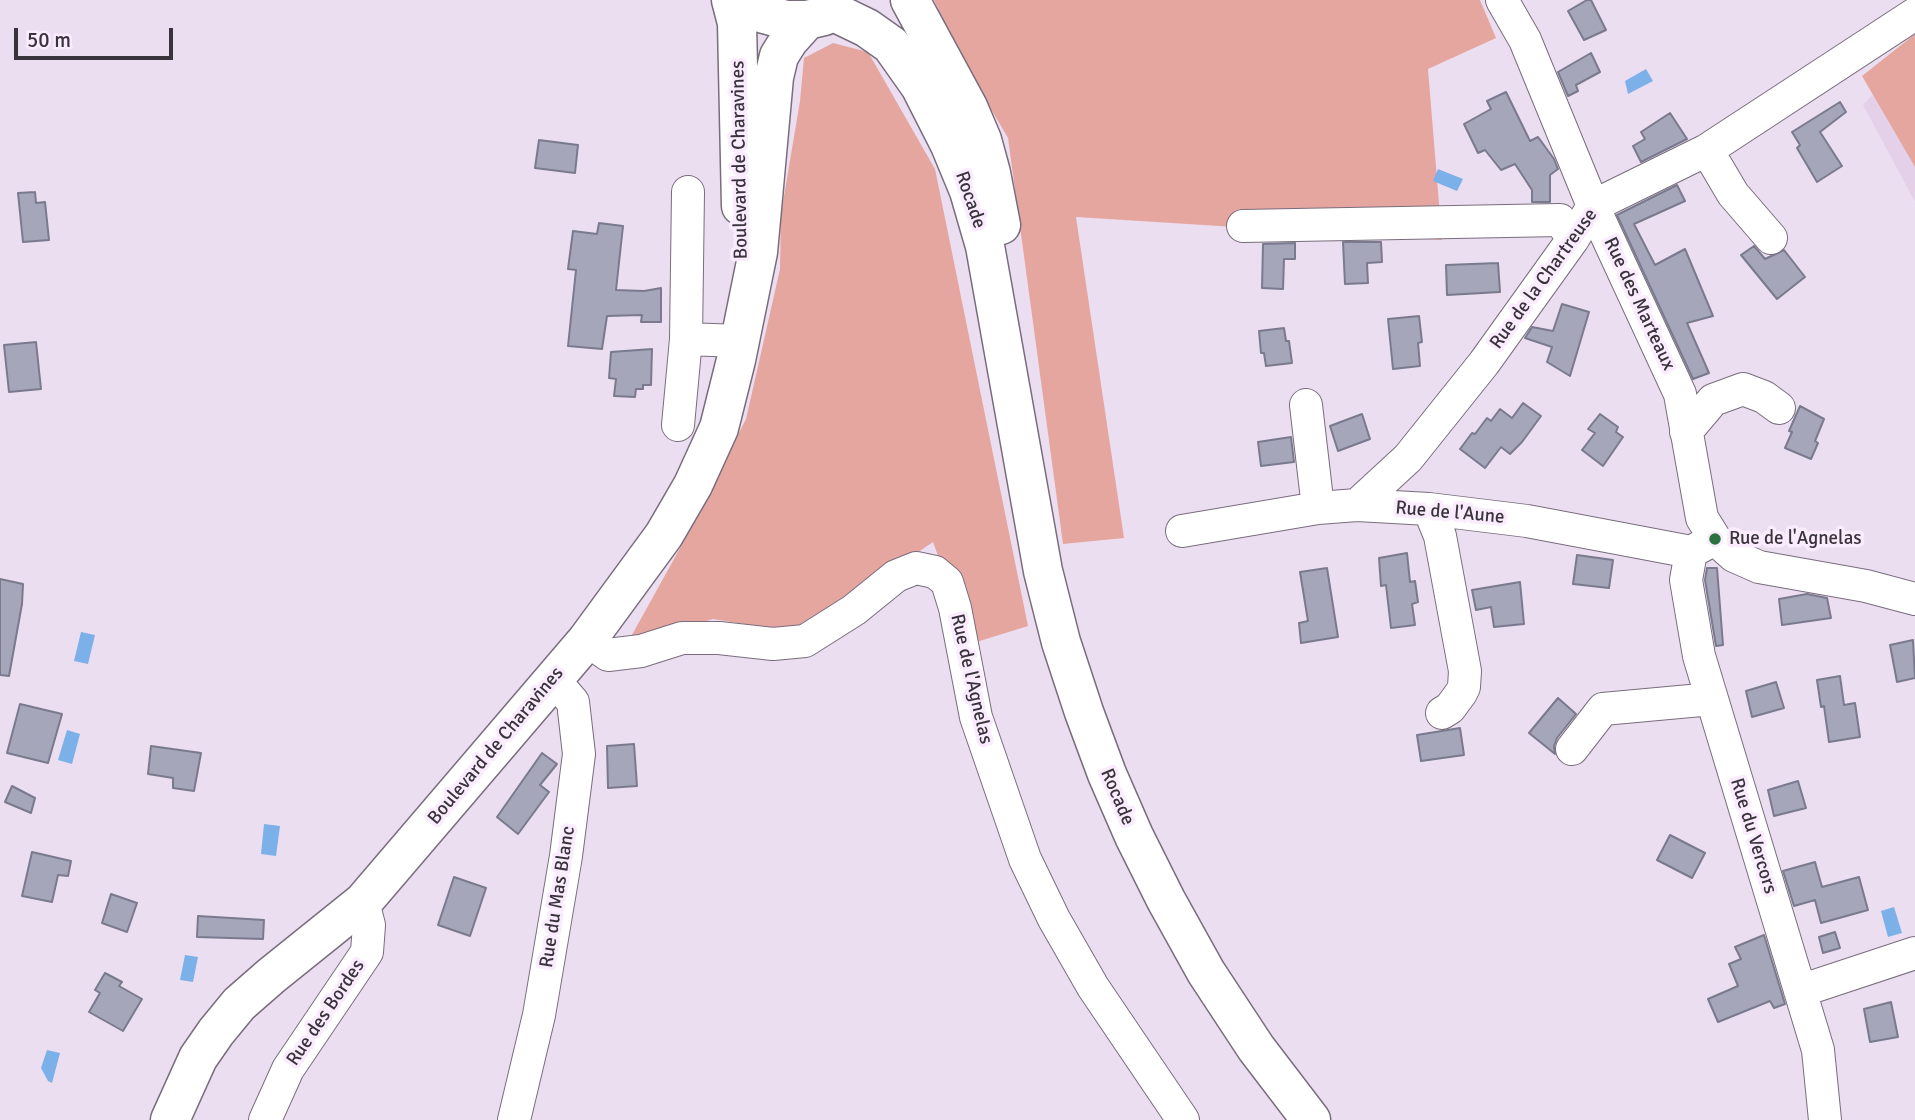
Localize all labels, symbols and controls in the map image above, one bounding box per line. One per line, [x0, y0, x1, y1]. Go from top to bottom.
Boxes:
scale bar [18, 14, 177, 58]
text: 50 m [27, 27, 71, 53]
street label: Boulevard de Charavines [727, 60, 753, 260]
street label: Rocade [950, 168, 990, 232]
street label: Rue de la Chartreuse [1485, 204, 1603, 354]
street label: Rue des Marteaux [1598, 234, 1680, 374]
street label: Rue de l'Aune [1395, 497, 1505, 529]
place label: Rue de l'Agnelas [1729, 528, 1862, 550]
marker: Rue de l'Agnelas [1707, 531, 1723, 547]
street label: Rue de l'Agnelas [945, 612, 997, 746]
street label: Boulevard de Charavines [423, 662, 569, 830]
street label: Rocade [1095, 765, 1139, 829]
street label: Rue du Vercors [1725, 775, 1781, 897]
street label: Rue du Mas Blanc [536, 824, 580, 970]
street label: Rue des Bordes [282, 956, 370, 1070]

